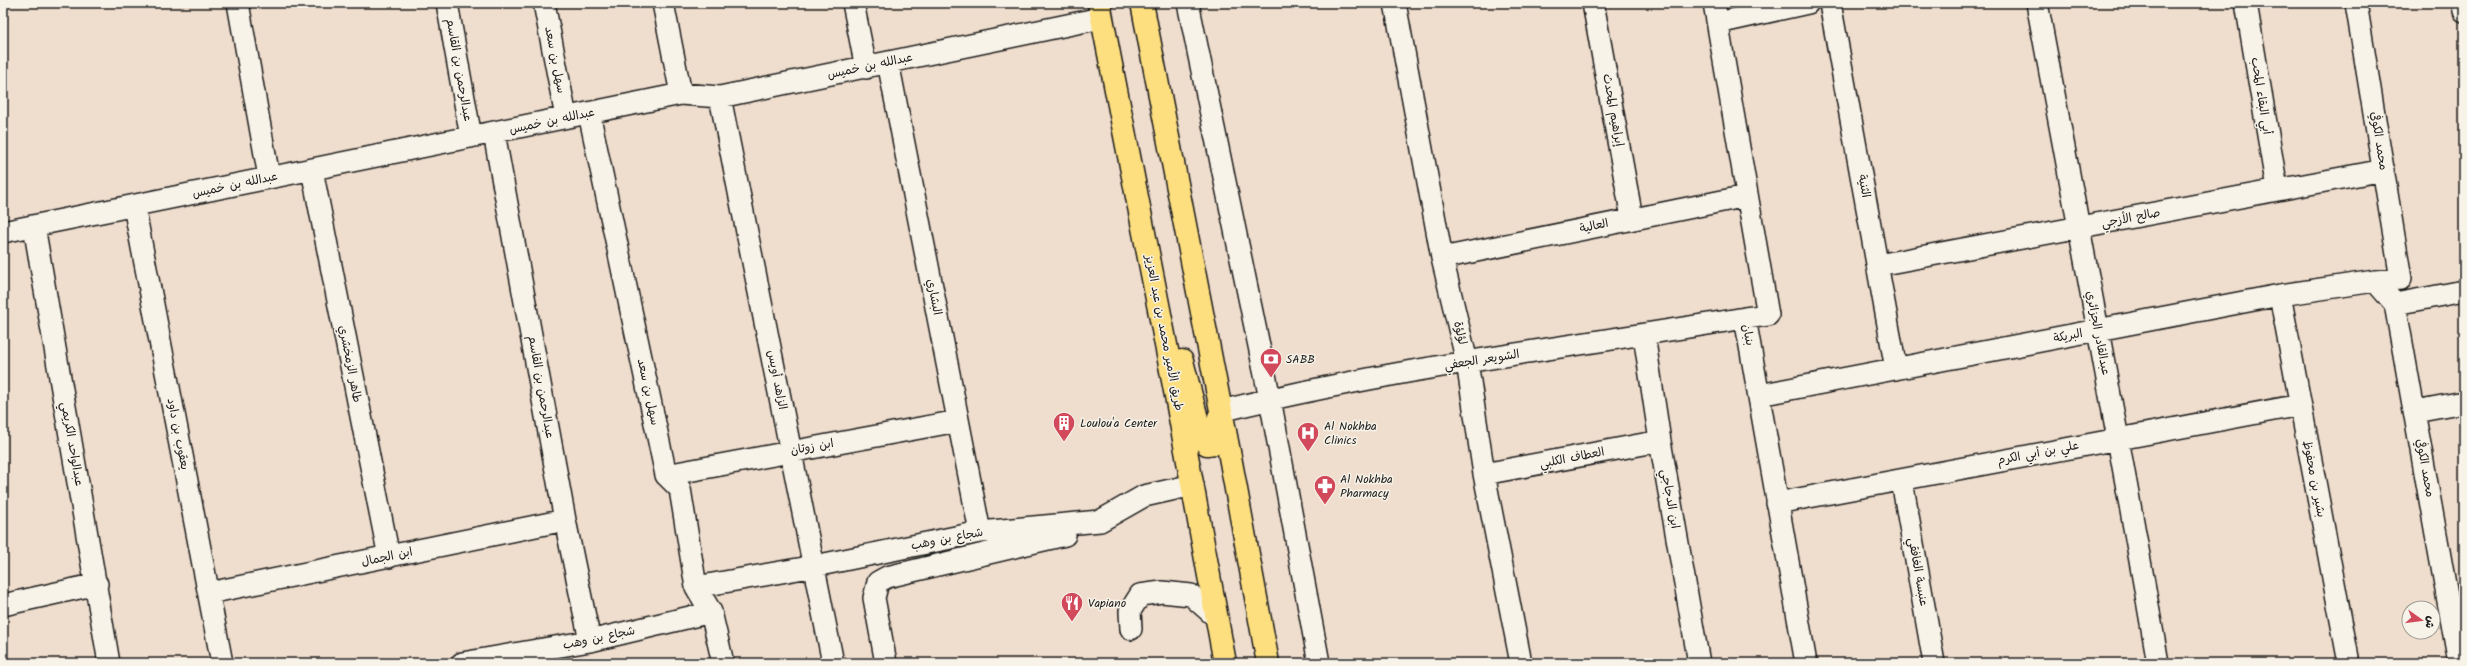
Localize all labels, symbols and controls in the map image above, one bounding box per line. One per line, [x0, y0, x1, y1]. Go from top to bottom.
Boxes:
street label: عبدالرحمن بن القاسم [441, 17, 477, 123]
street label: سهل بن سعد [539, 25, 571, 95]
street label: عبدالله بن خميس [826, 48, 914, 84]
street label: أبي البقاء المحب [2245, 56, 2276, 136]
street label: إبراهيم المحدث [1597, 72, 1629, 148]
street label: عبدالله بن خميس [508, 103, 596, 139]
street label: محمد الكوفي [2365, 110, 2393, 172]
street label: عبدالله بن خميس [191, 167, 279, 203]
street label: الثنية [1853, 173, 1875, 199]
street label: صالح الأزجي [2100, 203, 2162, 234]
street label: العالية [1578, 214, 1610, 238]
street label: طريق الأمير محمد بن عبد العزيز [1139, 252, 1188, 413]
street label: البشاري [921, 277, 947, 317]
street label: عبدالقادر الجزائري [2081, 289, 2115, 377]
street label: لؤلؤة [1448, 319, 1472, 347]
street label: بنبان [1737, 323, 1759, 347]
street label: طاهر الزمخشري [333, 324, 367, 404]
street label: البريكة [2052, 324, 2084, 348]
street label: عبدالرحمن بن القاسم [523, 334, 559, 440]
street label: الشويعر الجعفي [1443, 345, 1521, 376]
bank icon: SABB [1258, 346, 1284, 379]
street label: الزاهد أويس [762, 349, 792, 411]
place label: SABB [1286, 350, 1315, 369]
street label: سهل بن سعد [632, 357, 664, 427]
street label: يعقوب بن داود [162, 396, 194, 472]
street label: عبدالواحد الكريمي [54, 400, 89, 488]
building icon: Loulou'a Center [1051, 410, 1077, 443]
place label: Loulou'a Center [1080, 414, 1158, 433]
place label: Al Nokhba Clinics [1324, 417, 1377, 450]
hospital icon: Al Nokhba Clinics [1295, 420, 1321, 453]
street label: ابن زوتان [789, 434, 835, 460]
street label: علي بن أبي الكرم [1996, 436, 2081, 471]
street label: محمد الكوفي [2410, 437, 2440, 499]
street label: بشير بن محفوظ [2297, 439, 2331, 519]
street label: العطاف الكلبي [1538, 442, 1606, 475]
street label: ابن الدجاجي [1654, 468, 1685, 530]
place label: Al Nokhba Pharmacy [1340, 470, 1393, 503]
pharmacy icon: Al Nokhba Pharmacy [1312, 473, 1338, 506]
street label: شجاع بن وهب [909, 523, 985, 555]
street label: عنبسة الغافقي [1902, 536, 1933, 608]
street label: ابن الجمال [360, 542, 414, 572]
restaurant icon: Vapiano [1059, 590, 1085, 623]
place label: Vapiano [1088, 594, 1126, 613]
north arrow [2401, 600, 2441, 640]
text: ش [2420, 614, 2440, 630]
street label: شجاع بن وهب [561, 621, 637, 655]

